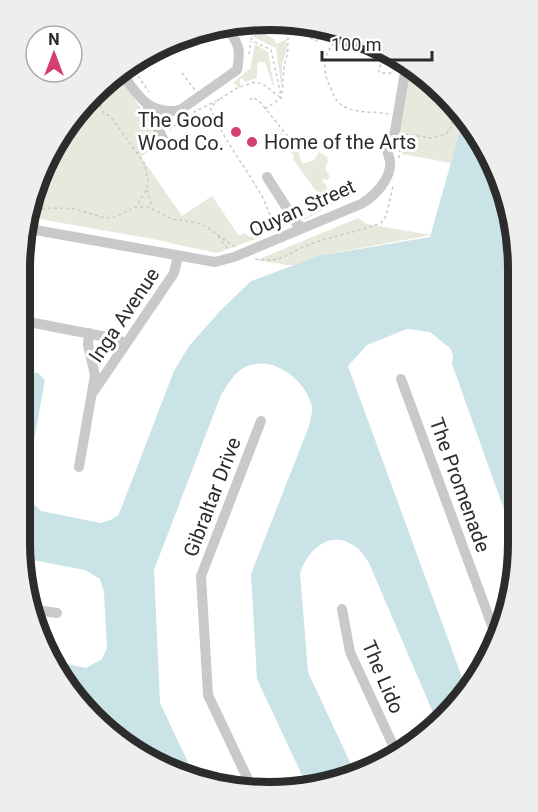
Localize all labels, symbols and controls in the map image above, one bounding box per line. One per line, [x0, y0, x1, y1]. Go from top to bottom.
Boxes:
north arrow [24, 24, 84, 84]
scale bar [322, 24, 432, 62]
text: N [48, 30, 60, 49]
text: 100 m [331, 34, 382, 55]
place label: The Good Wood Co. [138, 108, 224, 155]
marker: The Good Wood Co. [229, 125, 243, 139]
place label: Home of the Arts [264, 130, 416, 154]
marker: Home of the Arts [245, 135, 259, 149]
street label: Ouyan Street [245, 174, 359, 242]
street label: Inga Avenue [84, 263, 164, 367]
street label: The Promenade [425, 415, 495, 555]
street label: Gibraltar Drive [178, 434, 246, 560]
street label: The Lido [357, 637, 409, 717]

